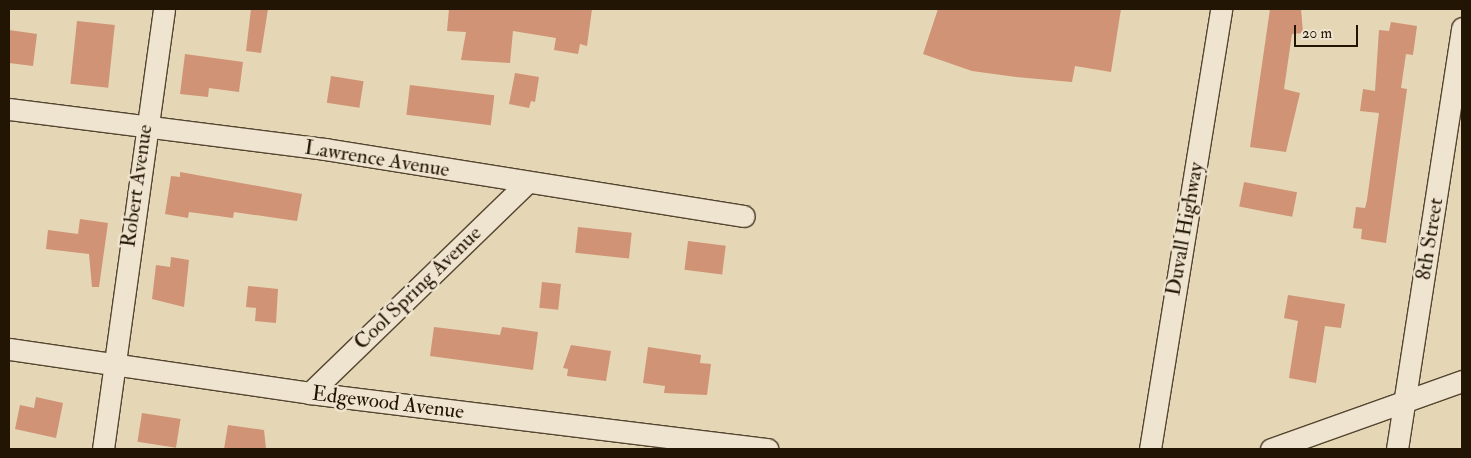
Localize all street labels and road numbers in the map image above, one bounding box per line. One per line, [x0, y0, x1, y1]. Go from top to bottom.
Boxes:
street label: Robert Avenue [116, 123, 158, 249]
street label: Lawrence Avenue [303, 135, 451, 183]
street label: Duvall Highway [1161, 160, 1209, 298]
street label: 8th Street [1411, 196, 1449, 282]
street label: Cool Spring Avenue [349, 221, 487, 355]
street label: Edgewood Avenue [310, 381, 466, 425]

